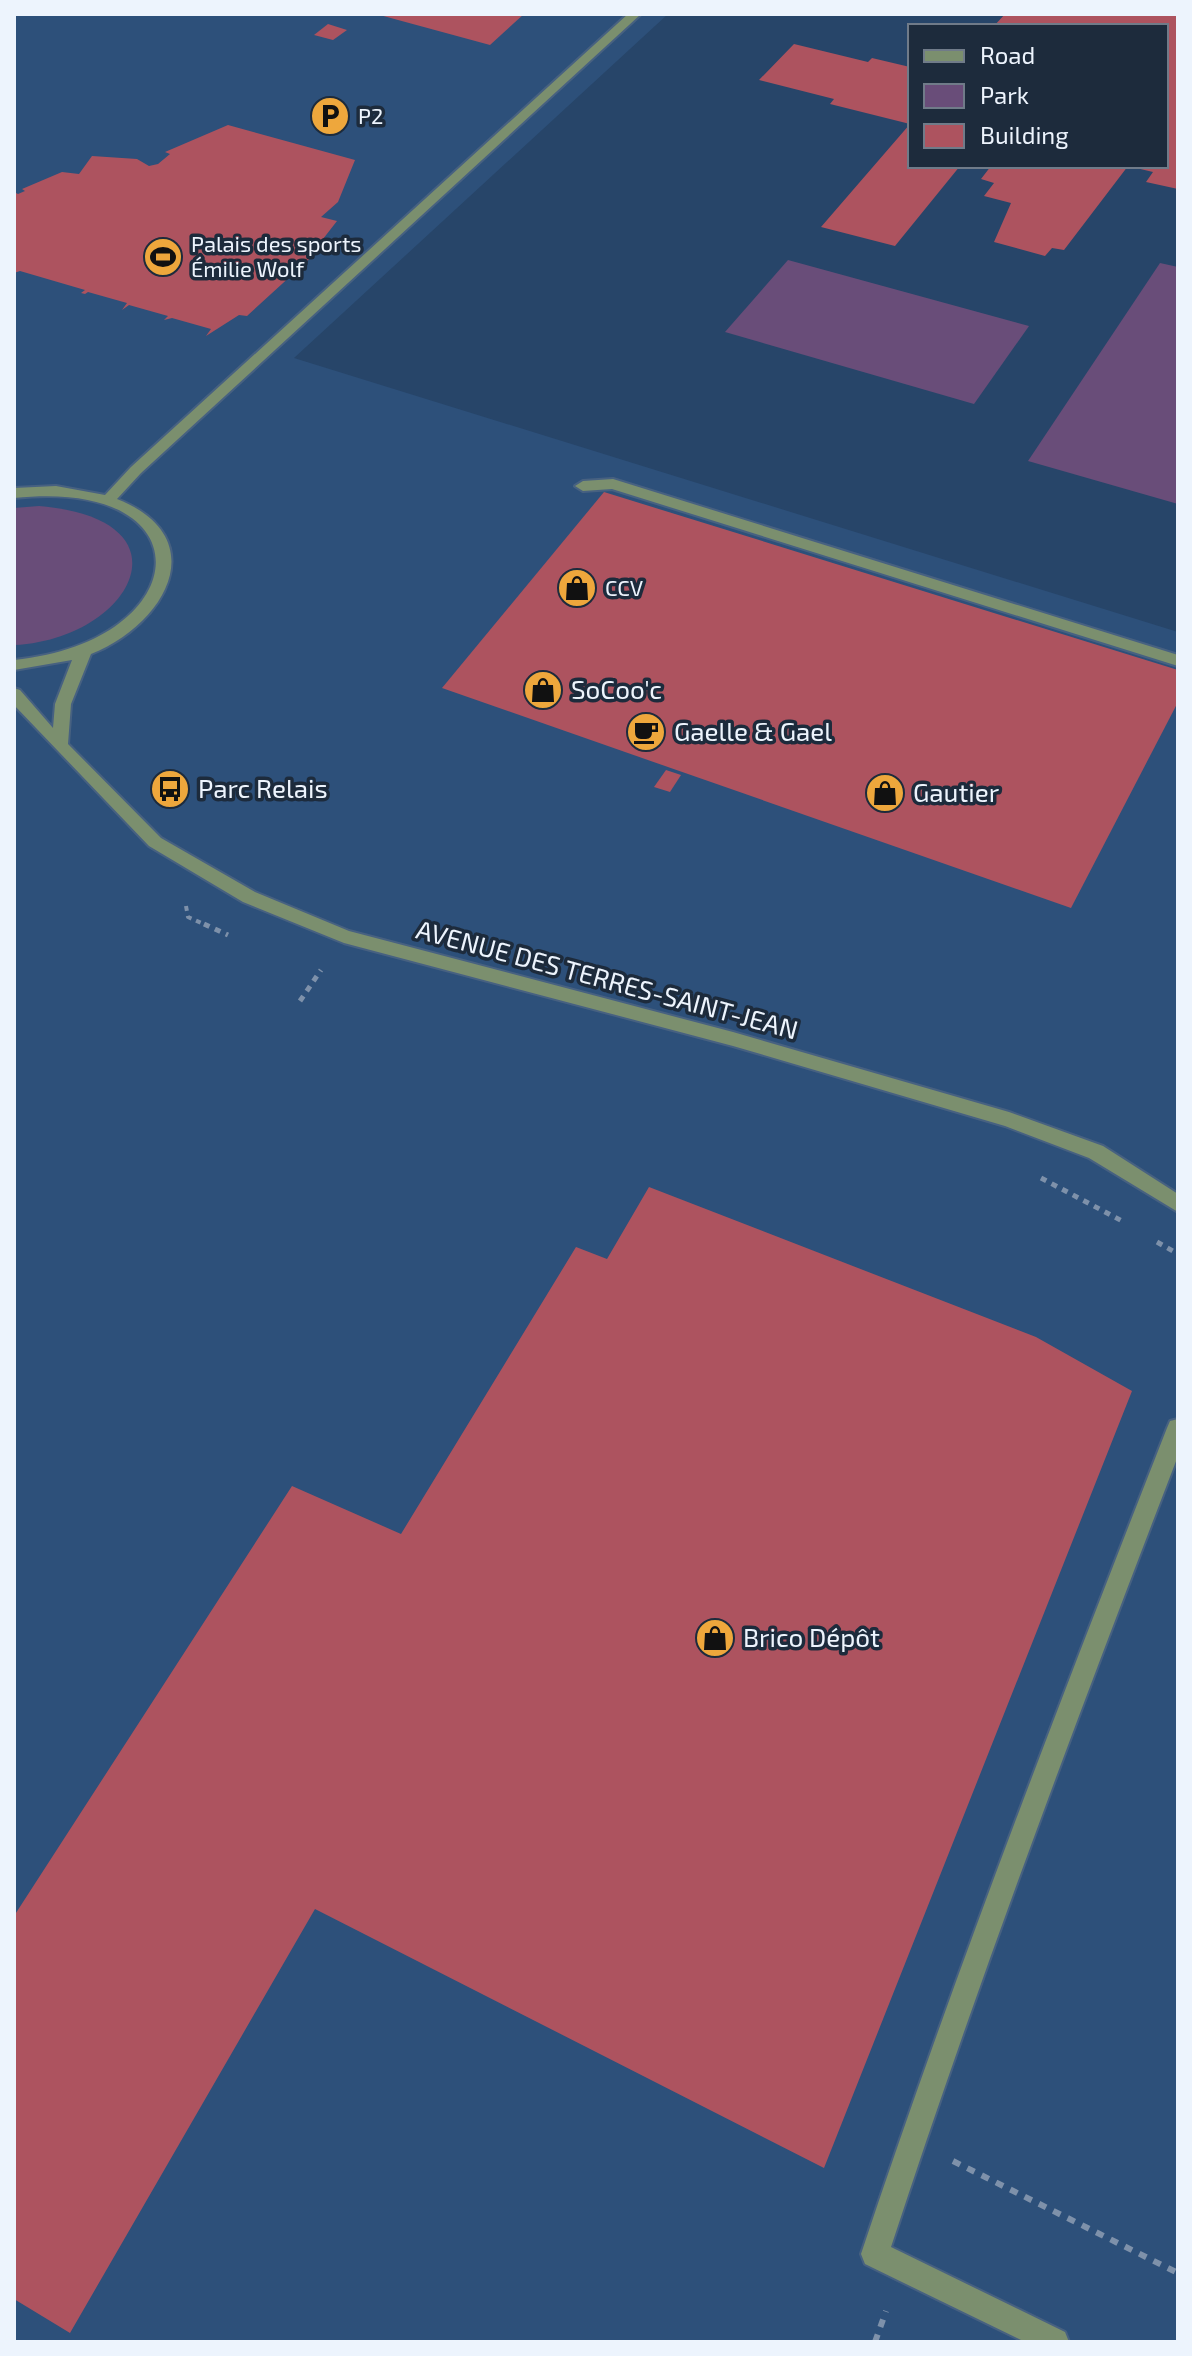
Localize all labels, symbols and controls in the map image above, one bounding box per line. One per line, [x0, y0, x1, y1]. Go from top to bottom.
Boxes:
legend [908, 24, 1168, 168]
text: Road [980, 40, 1035, 69]
text: Park [980, 80, 1029, 109]
parking icon: P2 [309, 95, 351, 137]
place label: P2 [358, 102, 383, 128]
text: Building [980, 120, 1069, 149]
place label: Palais des sports Émilie Wolf [191, 230, 361, 281]
sports icon: Palais des sports Émilie Wolf [142, 236, 184, 278]
shop icon: CCV [556, 567, 598, 609]
place label: CCV [605, 574, 644, 600]
shop icon: SoCoo'c [522, 669, 564, 711]
place label: SoCoo'c [571, 673, 662, 704]
cafe icon: Gaelle & Gael [625, 711, 667, 753]
place label: Gaelle & Gael [674, 715, 832, 746]
bus stop icon: Parc Relais [149, 768, 191, 810]
place label: Parc Relais [198, 772, 328, 803]
shop icon: Gautier [864, 772, 906, 814]
place label: Gautier [913, 776, 999, 807]
street label: AVENUE DES TERRES-SAINT-JEAN [413, 913, 802, 1044]
shop icon: Brico Dépôt [694, 1617, 736, 1659]
place label: Brico Dépôt [743, 1621, 880, 1652]

